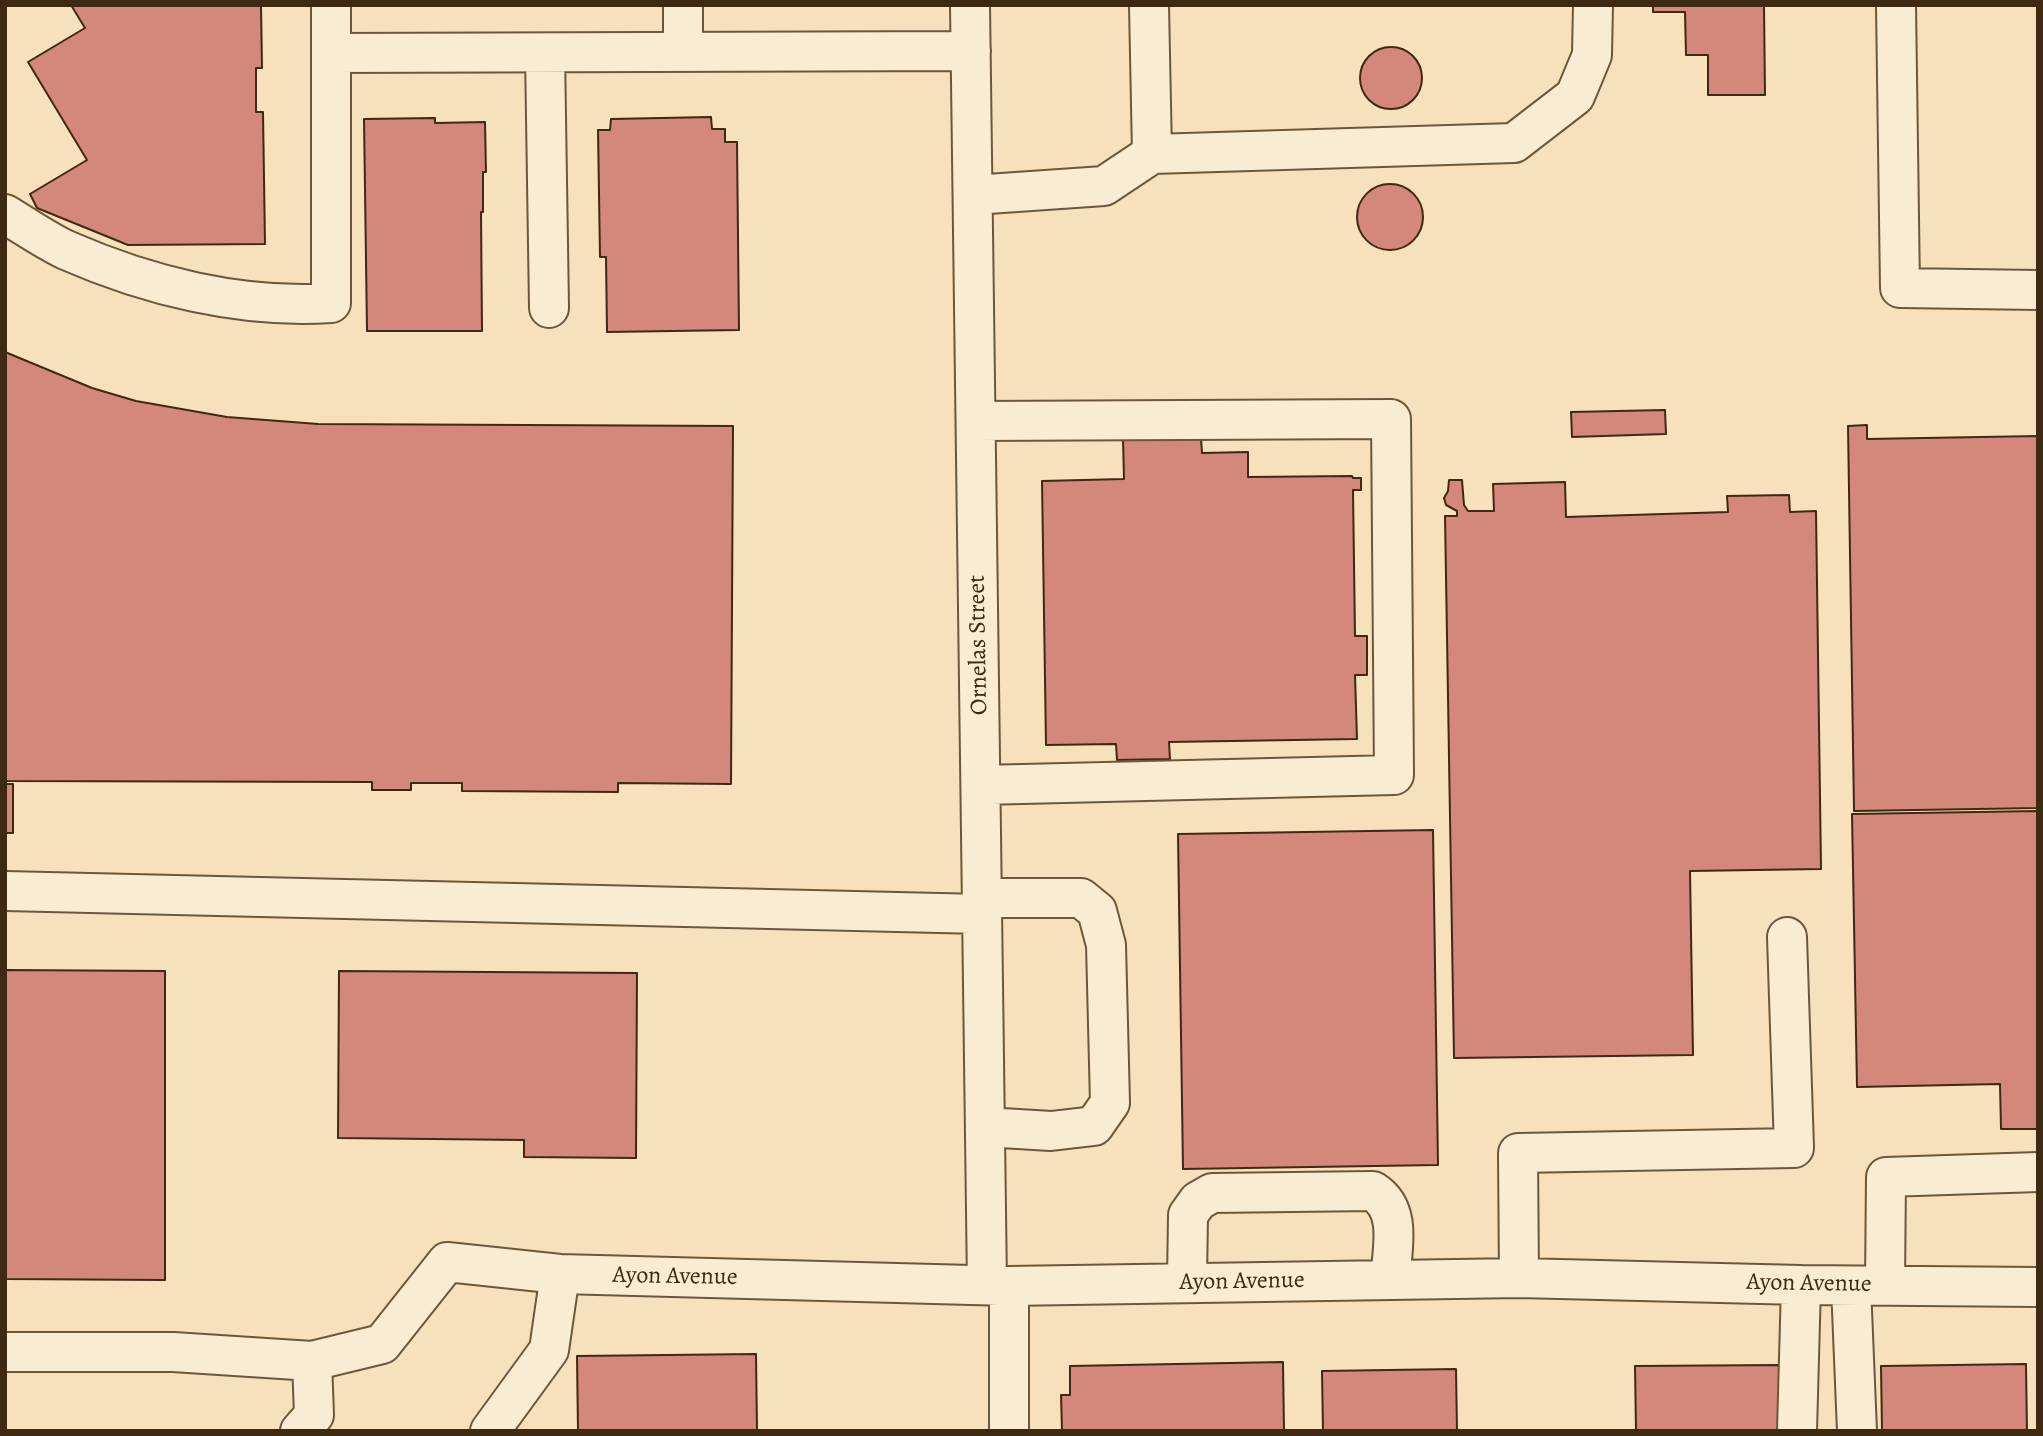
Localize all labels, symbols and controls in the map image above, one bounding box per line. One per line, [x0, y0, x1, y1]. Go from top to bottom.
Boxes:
street label: Ornelas Street [963, 575, 995, 715]
street label: Ayon Avenue [612, 1262, 738, 1292]
street label: Ayon Avenue [1179, 1267, 1305, 1297]
street label: Ayon Avenue [1746, 1269, 1872, 1299]

